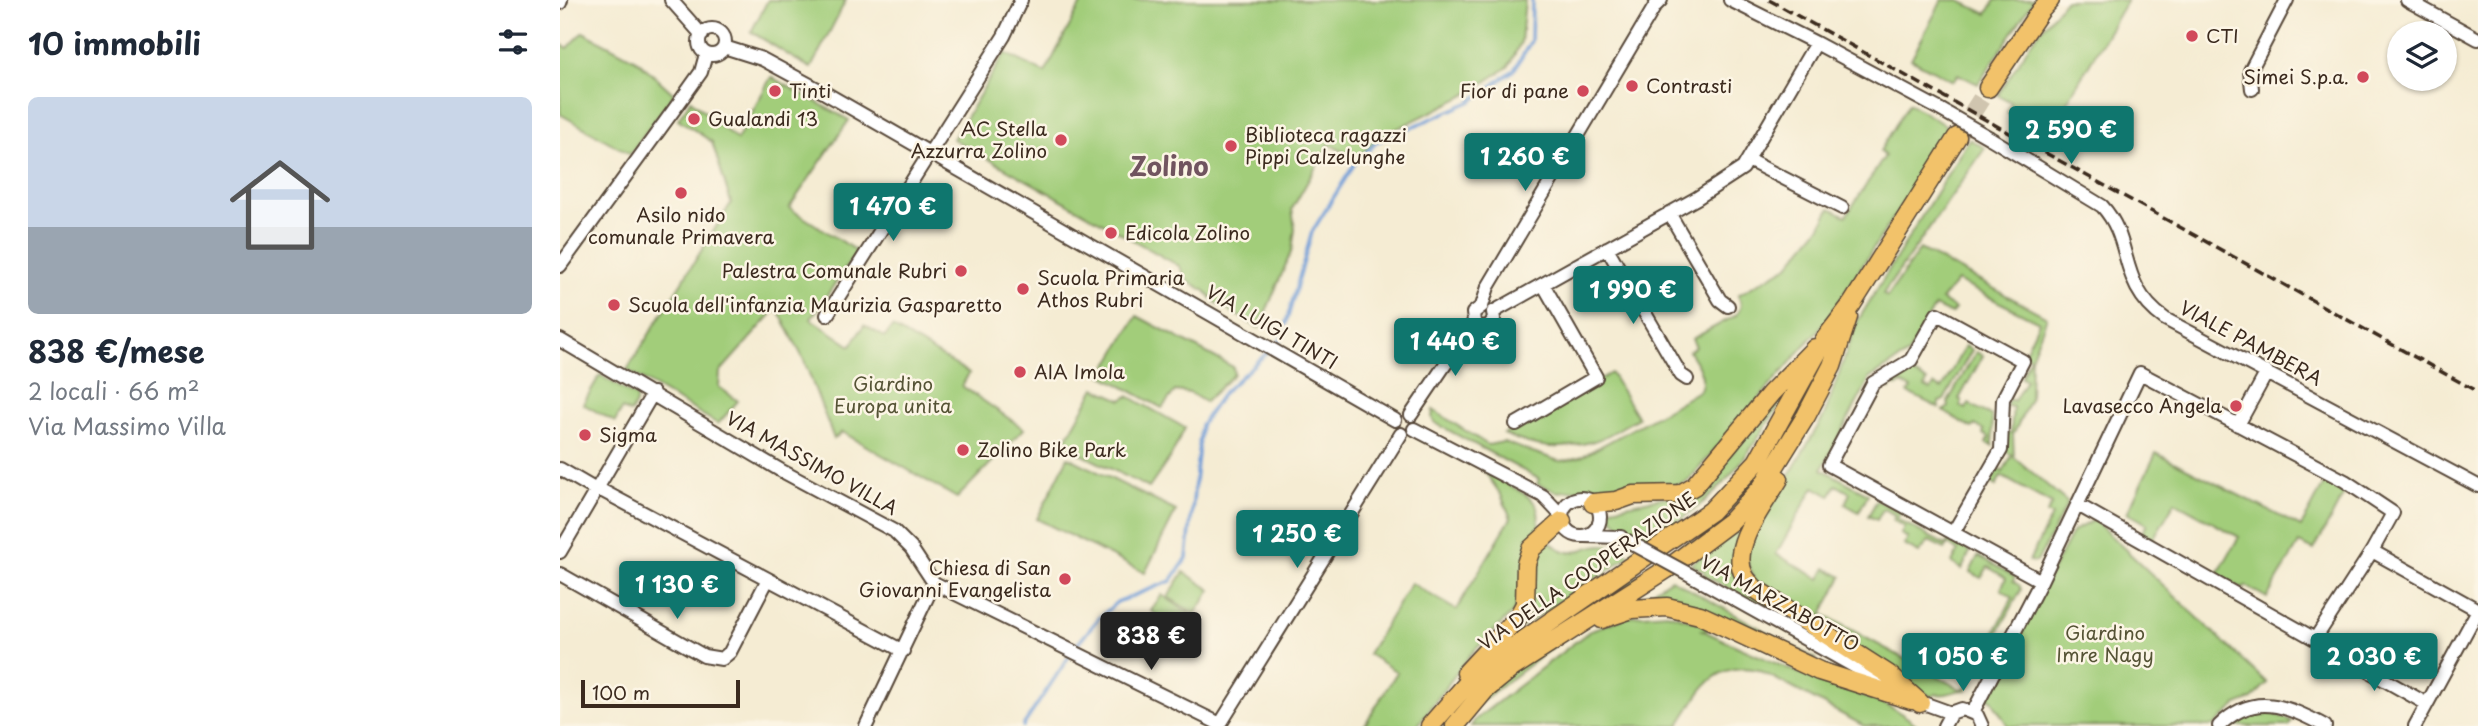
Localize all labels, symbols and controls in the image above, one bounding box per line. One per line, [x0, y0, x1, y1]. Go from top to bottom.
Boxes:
text: 10 immobili [28, 20, 201, 65]
place label: CTI [2206, 21, 2239, 49]
map controls [2387, 21, 2457, 91]
button: layers [2387, 21, 2457, 91]
icon: filters [494, 23, 532, 61]
marker: CTI [2184, 28, 2200, 44]
place label: Simei S.p.a. [2243, 62, 2349, 90]
marker: Simei S.p.a. [2355, 69, 2371, 85]
place label: Contrasti [1646, 71, 1732, 99]
place label: Tinti [789, 76, 831, 104]
place label: Fior di pane [1460, 76, 1569, 104]
marker: Contrasti [1624, 78, 1640, 94]
marker: Tinti [767, 83, 783, 99]
marker: Fior di pane [1575, 83, 1591, 99]
place label: Gualandi 13 [708, 104, 818, 132]
pin: 2 590 € [2006, 106, 2136, 166]
marker: Gualandi 13 [686, 111, 702, 127]
text: 2 590 € [2025, 111, 2117, 146]
place label: AC Stella Azzurra Zolino [911, 114, 1047, 164]
place label: Biblioteca ragazzi Pippi Calzelunghe [1245, 120, 1407, 170]
marker: AC Stella Azzurra Zolino [1053, 132, 1069, 148]
pin: 1 260 € [1460, 134, 1590, 193]
marker: Biblioteca ragazzi Pippi Calzelunghe [1223, 138, 1239, 154]
text: 1 260 € [1480, 138, 1570, 173]
icon: home [217, 142, 343, 268]
district label: Zolino [1129, 146, 1209, 185]
pin: 1 470 € [828, 184, 958, 243]
marker: Asilo nido comunale Primavera [673, 185, 689, 201]
text: 1 470 € [850, 188, 936, 223]
place label: Asilo nido comunale Primavera [588, 200, 774, 250]
place label: Edicola Zolino [1125, 218, 1250, 246]
marker: Edicola Zolino [1103, 225, 1119, 241]
place label: Palestra Comunale Rubri [722, 256, 947, 284]
marker: Palestra Comunale Rubri [953, 263, 969, 279]
place label: Scuola Primaria Athos Rubri [1037, 263, 1185, 313]
pin: 1 990 € [1568, 266, 1698, 326]
text: 1 990 € [1589, 271, 1677, 306]
street label: VIA LUIGI TINTI [1201, 277, 1344, 375]
marker: Scuola Primaria Athos Rubri [1015, 281, 1031, 297]
place label: Scuola dell'infanzia Maurizia Gasparetto [628, 290, 1002, 318]
street label: VIALE PAMBERA [2175, 293, 2328, 391]
marker: Scuola dell'infanzia Maurizia Gasparetto [606, 297, 622, 313]
pin: 1 440 € [1390, 318, 1520, 378]
text: 1 440 € [1410, 323, 1500, 358]
text: 838 €/mese [28, 328, 205, 373]
place label: AIA Imola [1034, 357, 1125, 385]
marker: AIA Imola [1012, 364, 1028, 380]
park label: Giardino Europa unita [834, 369, 952, 419]
text: 2 locali · 66 m² [28, 373, 200, 408]
place label: Lavasecco Angela [2062, 391, 2222, 419]
marker: Lavasecco Angela [2228, 398, 2244, 414]
street label: VIA MASSIMO VILLA [721, 403, 904, 521]
text: Via Massimo Villa [28, 408, 226, 443]
place label: Sigma [599, 420, 657, 448]
marker: Sigma [577, 427, 593, 443]
place label: Zolino Bike Park [977, 435, 1127, 463]
marker: Zolino Bike Park [955, 442, 971, 458]
street label: VIA DELLA COOPERAZIONE [1472, 484, 1701, 656]
pin: 1 250 € [1232, 510, 1362, 570]
text: 1 250 € [1252, 515, 1342, 550]
street label: VIA MARZABOTTO [1696, 547, 1865, 657]
place label: Chiesa di San Giovanni Evangelista [859, 553, 1051, 603]
pin: 1 130 € [612, 562, 742, 621]
text: 1 130 € [635, 566, 719, 601]
marker: Chiesa di San Giovanni Evangelista [1057, 571, 1073, 587]
pin: 838 € [1102, 612, 1200, 672]
text: 838 € [1116, 617, 1186, 652]
park label: Giardino Imre Nagy [2056, 618, 2154, 668]
pin: 1 050 € [1898, 634, 2028, 693]
pin: 2 030 € [2309, 634, 2439, 693]
text: 1 050 € [1918, 638, 2008, 673]
text: 2 030 € [2327, 638, 2421, 673]
scale bar [581, 677, 740, 709]
text: 100 m [592, 678, 650, 706]

